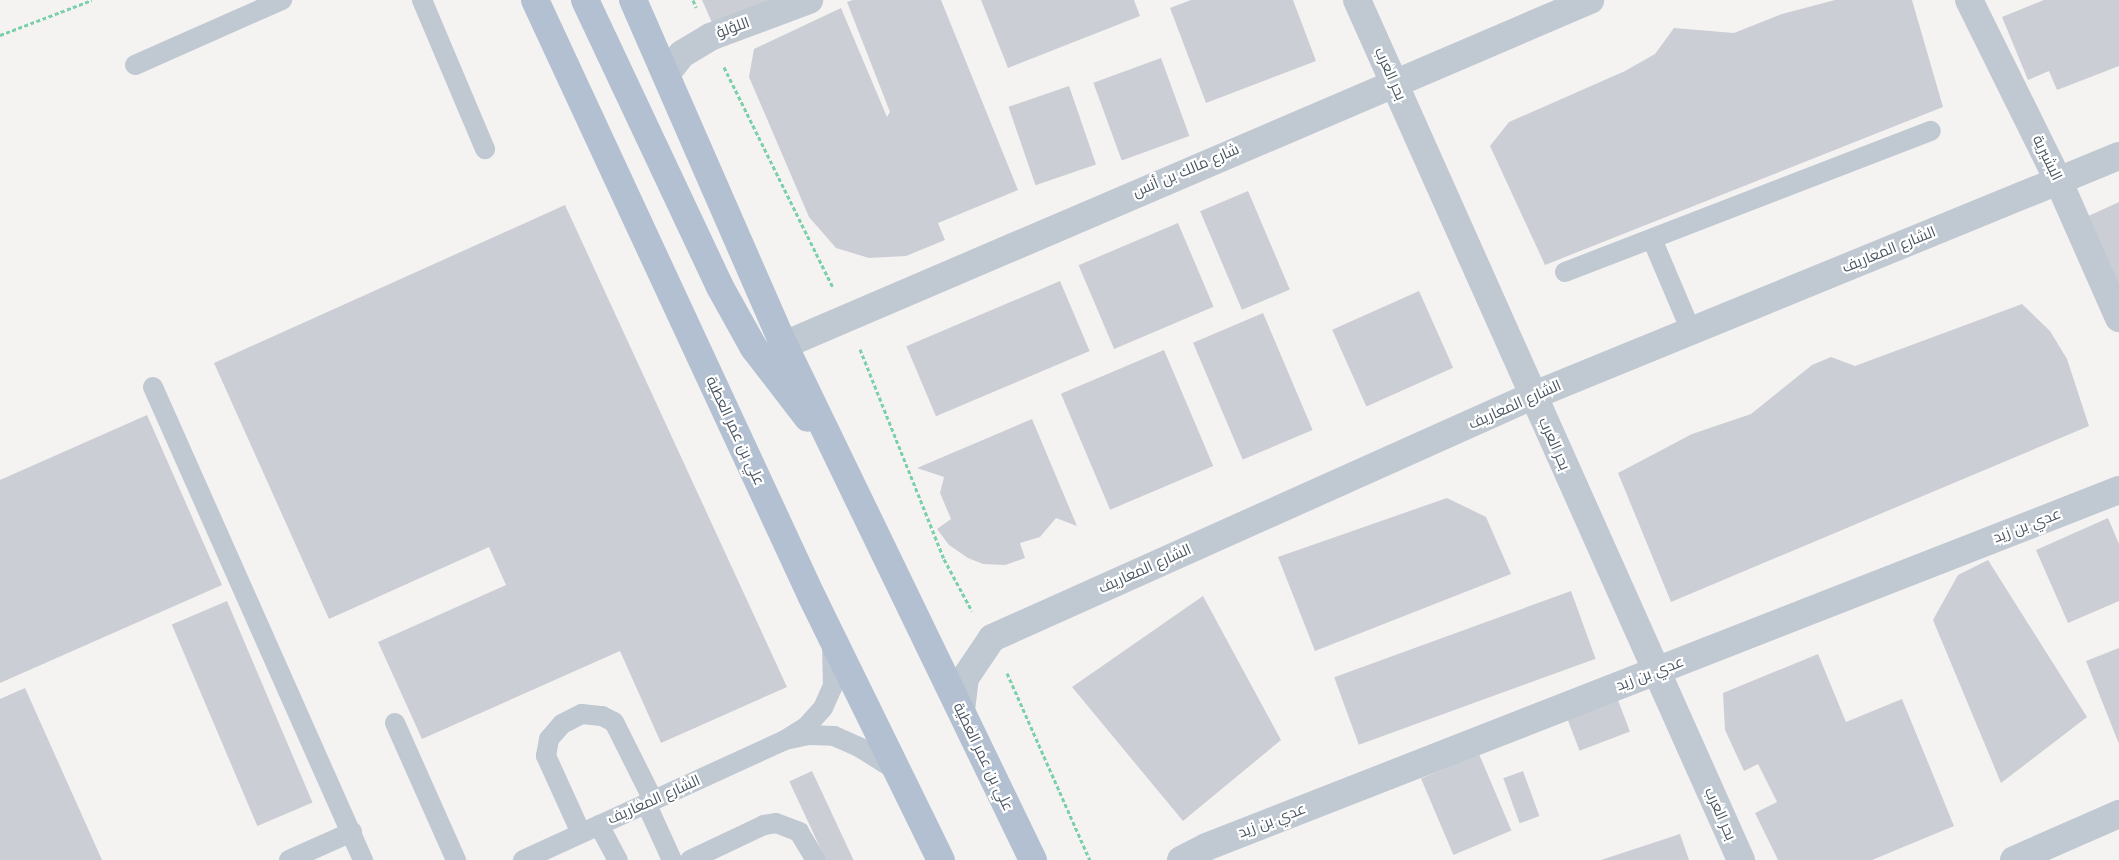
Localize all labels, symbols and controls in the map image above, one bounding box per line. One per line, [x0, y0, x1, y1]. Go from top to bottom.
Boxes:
street label: اللؤلؤ [714, 14, 752, 42]
street label: بحر العرب [1370, 45, 1410, 103]
street label: البشيرية [2028, 132, 2066, 184]
street label: شارع مالك بن أنس [1130, 140, 1242, 202]
street label: الشارع المعاريف [1840, 223, 1938, 277]
street label: علي بن عمر العطية [702, 374, 768, 488]
street label: الشارع المعاريف [1466, 377, 1564, 433]
street label: بحر العرب [1534, 415, 1574, 473]
street label: عدي بن زيد [1991, 505, 2063, 547]
street label: الشارع المعاريف [1096, 541, 1194, 597]
street label: عدي بن زيد [1614, 653, 1686, 695]
street label: علي بن عمر العطية [949, 700, 1017, 814]
street label: الشارع المعاريف [605, 772, 703, 828]
street label: بحر العرب [1700, 785, 1740, 843]
street label: عدي بن زيد [1236, 800, 1308, 842]

